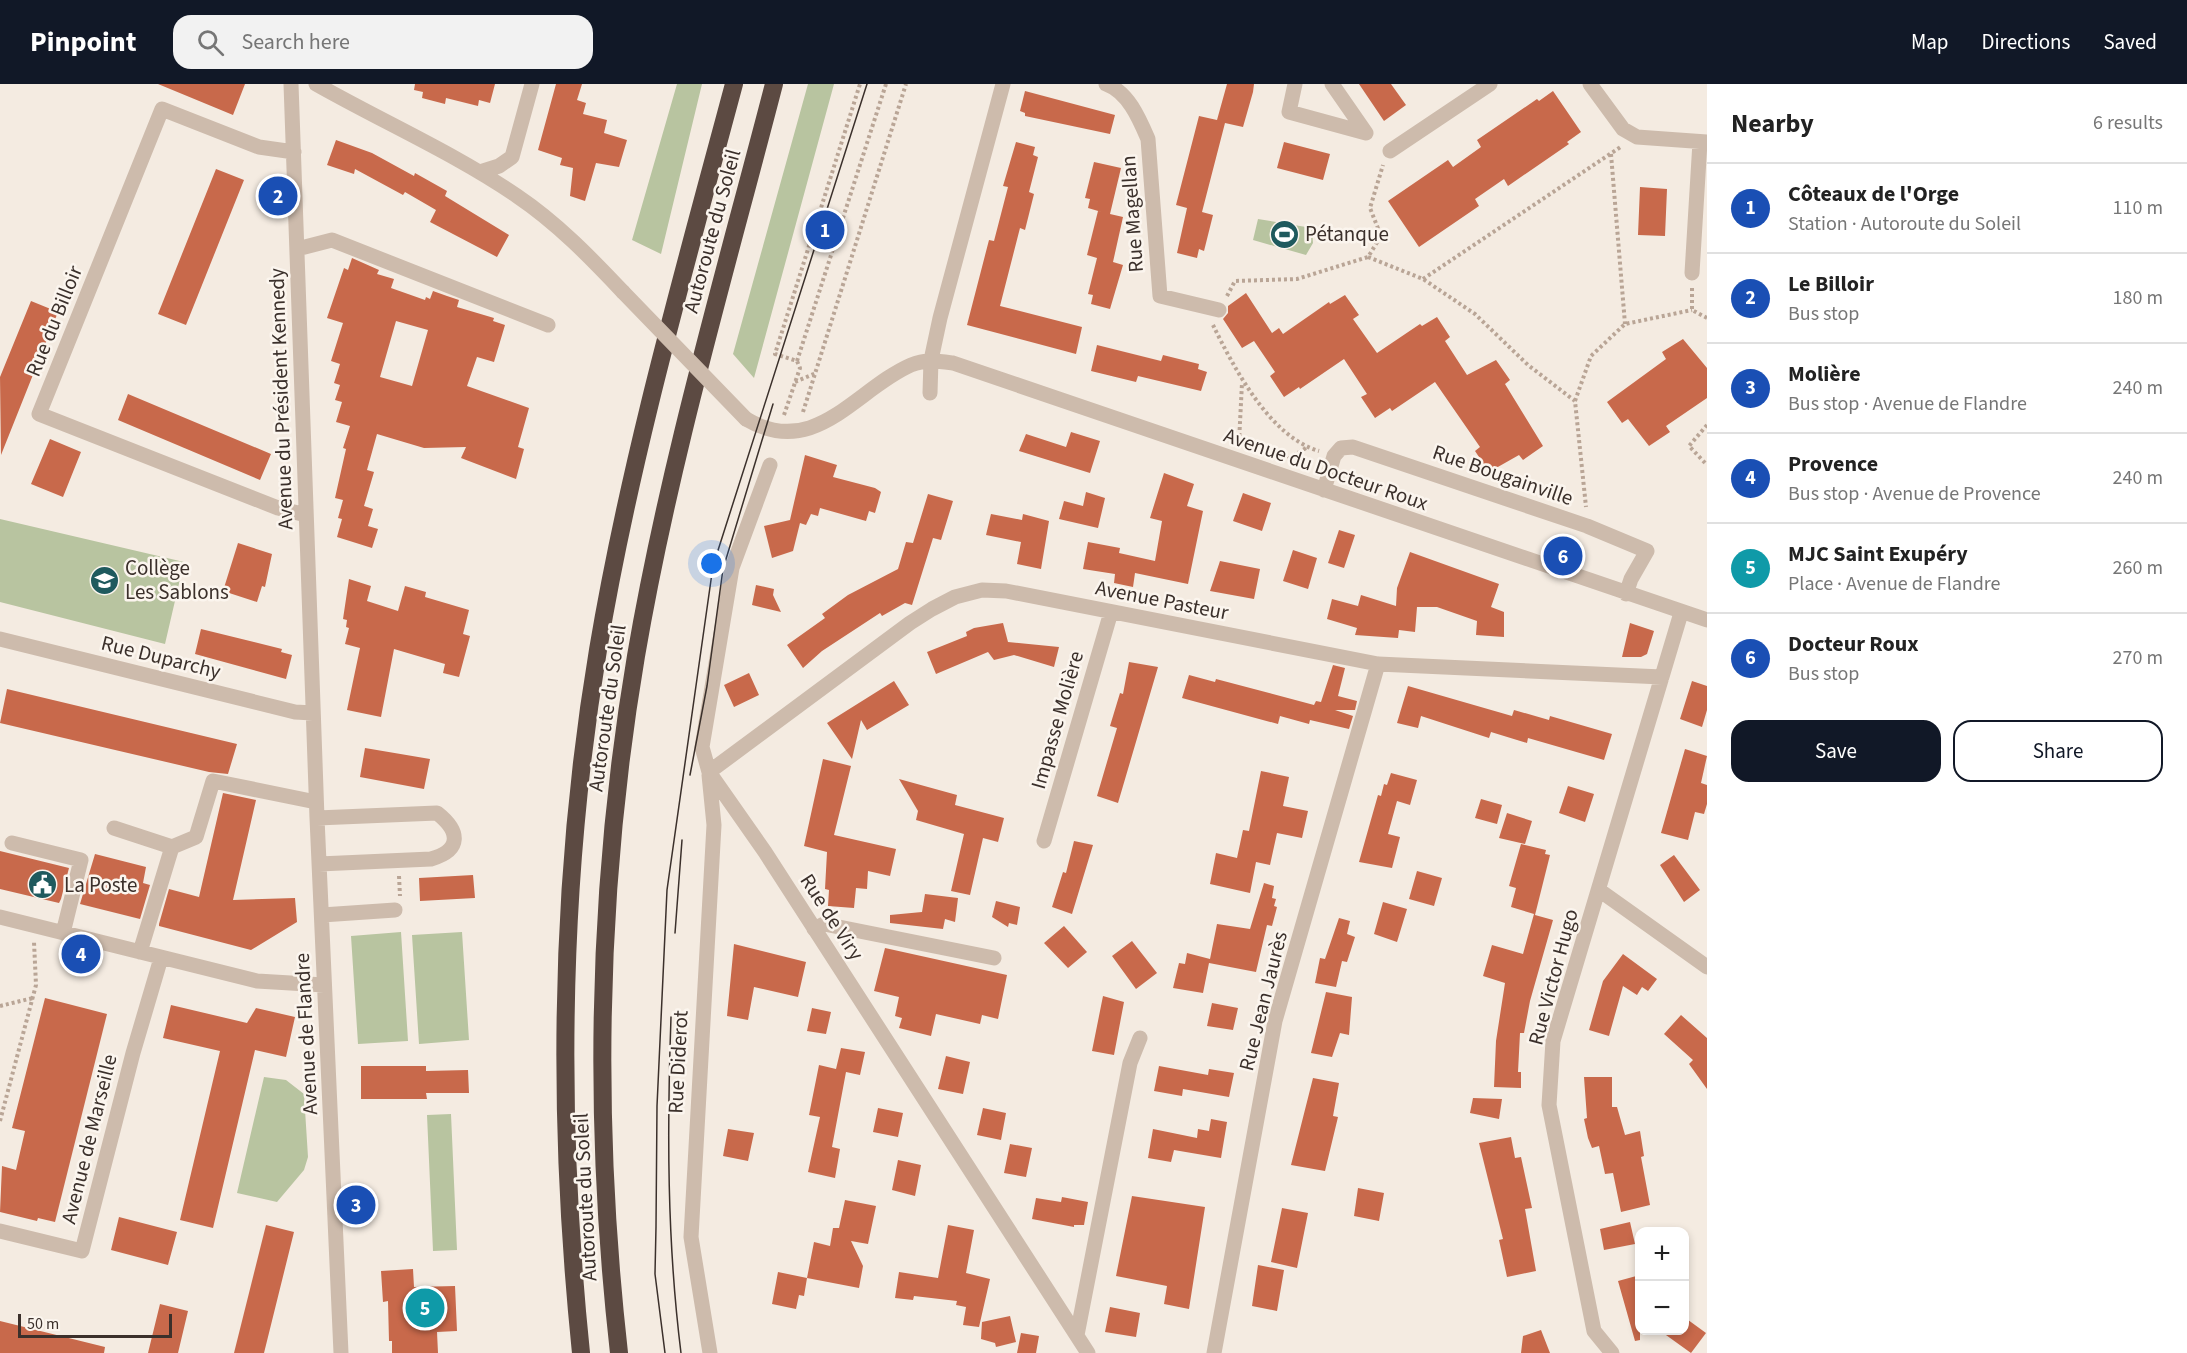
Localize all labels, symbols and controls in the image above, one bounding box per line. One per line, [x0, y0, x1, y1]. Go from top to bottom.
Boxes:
search box [173, 15, 593, 69]
text: Pinpoint [30, 22, 137, 62]
icon: search [194, 26, 227, 59]
text: Search here [242, 26, 350, 58]
text: Map [1911, 27, 1949, 57]
text: Directions [1982, 27, 2070, 57]
text: Saved [2103, 27, 2157, 57]
text: Nearby [1731, 105, 1814, 142]
text: 6 results [2093, 109, 2163, 137]
street label: Autoroute du Soleil [676, 146, 748, 316]
street label: Rue Magellan [1113, 154, 1151, 274]
pin: 2 [258, 174, 298, 218]
text: Côteaux de l'Orge [1788, 178, 1959, 210]
text: 1 [1745, 194, 1756, 222]
text: 110 m [2113, 194, 2163, 222]
pin: 1 [806, 208, 844, 252]
text: Station · Autoroute du Soleil [1788, 210, 2021, 238]
sports icon: Pétanque [1268, 218, 1300, 250]
place label: Pétanque [1305, 219, 1389, 249]
street label: Rue du Billoir [18, 260, 90, 381]
street label: Avenue du Président Kennedy [261, 268, 301, 530]
text: Le Billoir [1788, 268, 1874, 300]
text: 2 [1745, 284, 1756, 312]
text: 180 m [2113, 284, 2163, 312]
text: Bus stop [1788, 300, 1859, 328]
text: Molière [1788, 358, 1861, 390]
text: 3 [1745, 374, 1756, 402]
text: 240 m [2113, 374, 2163, 402]
text: Bus stop · Avenue de Flandre [1788, 390, 2027, 418]
street label: Avenue du Docteur Roux [1220, 420, 1433, 518]
street label: Rue Bougainville [1429, 437, 1577, 513]
text: Provence [1788, 448, 1878, 480]
text: 4 [1745, 464, 1756, 492]
text: 240 m [2113, 464, 2163, 492]
text: Bus stop · Avenue de Provence [1788, 480, 2041, 508]
pin: 6 [1544, 534, 1582, 578]
text: MJC Saint Exupéry [1788, 538, 1968, 570]
your location [697, 549, 726, 578]
place label: Collège Les Sablons [125, 553, 229, 607]
text: 5 [1745, 554, 1756, 582]
text: 260 m [2113, 554, 2163, 582]
school or university icon: Collège Les Sablons [88, 564, 120, 596]
text: Place · Avenue de Flandre [1788, 570, 2001, 598]
street label: Avenue Pasteur [1093, 572, 1232, 628]
street label: Autoroute du Soleil [580, 623, 634, 793]
street label: Rue Duparchy [98, 628, 224, 686]
text: Docteur Roux [1788, 628, 1919, 660]
text: 6 [1745, 644, 1756, 672]
text: 270 m [2113, 644, 2163, 672]
street label: Impasse Molière [1023, 648, 1091, 792]
text: Bus stop [1788, 660, 1859, 688]
button: Save [1731, 720, 1941, 782]
button: Share [1953, 720, 2163, 782]
street label: Rue de Viry [793, 868, 871, 966]
public building icon: La Poste [27, 869, 59, 901]
place label: La Poste [64, 870, 137, 900]
street label: Rue Victor Hugo [1520, 906, 1586, 1048]
street label: Rue Jean Jaurès [1231, 928, 1295, 1074]
pin: 4 [62, 932, 100, 976]
street label: Avenue de Flandre [287, 952, 325, 1116]
street label: Rue Diderot [660, 1010, 696, 1114]
street label: Avenue de Marseille [53, 1051, 125, 1227]
street label: Autoroute du Soleil [566, 1112, 604, 1282]
pin: 3 [336, 1182, 376, 1228]
map controls [1635, 1227, 1689, 1335]
button: + [1635, 1227, 1689, 1281]
button: − [1635, 1281, 1689, 1335]
pin: 5 [406, 1286, 444, 1330]
scale bar [18, 1311, 172, 1338]
text: 50 m [27, 1313, 59, 1335]

